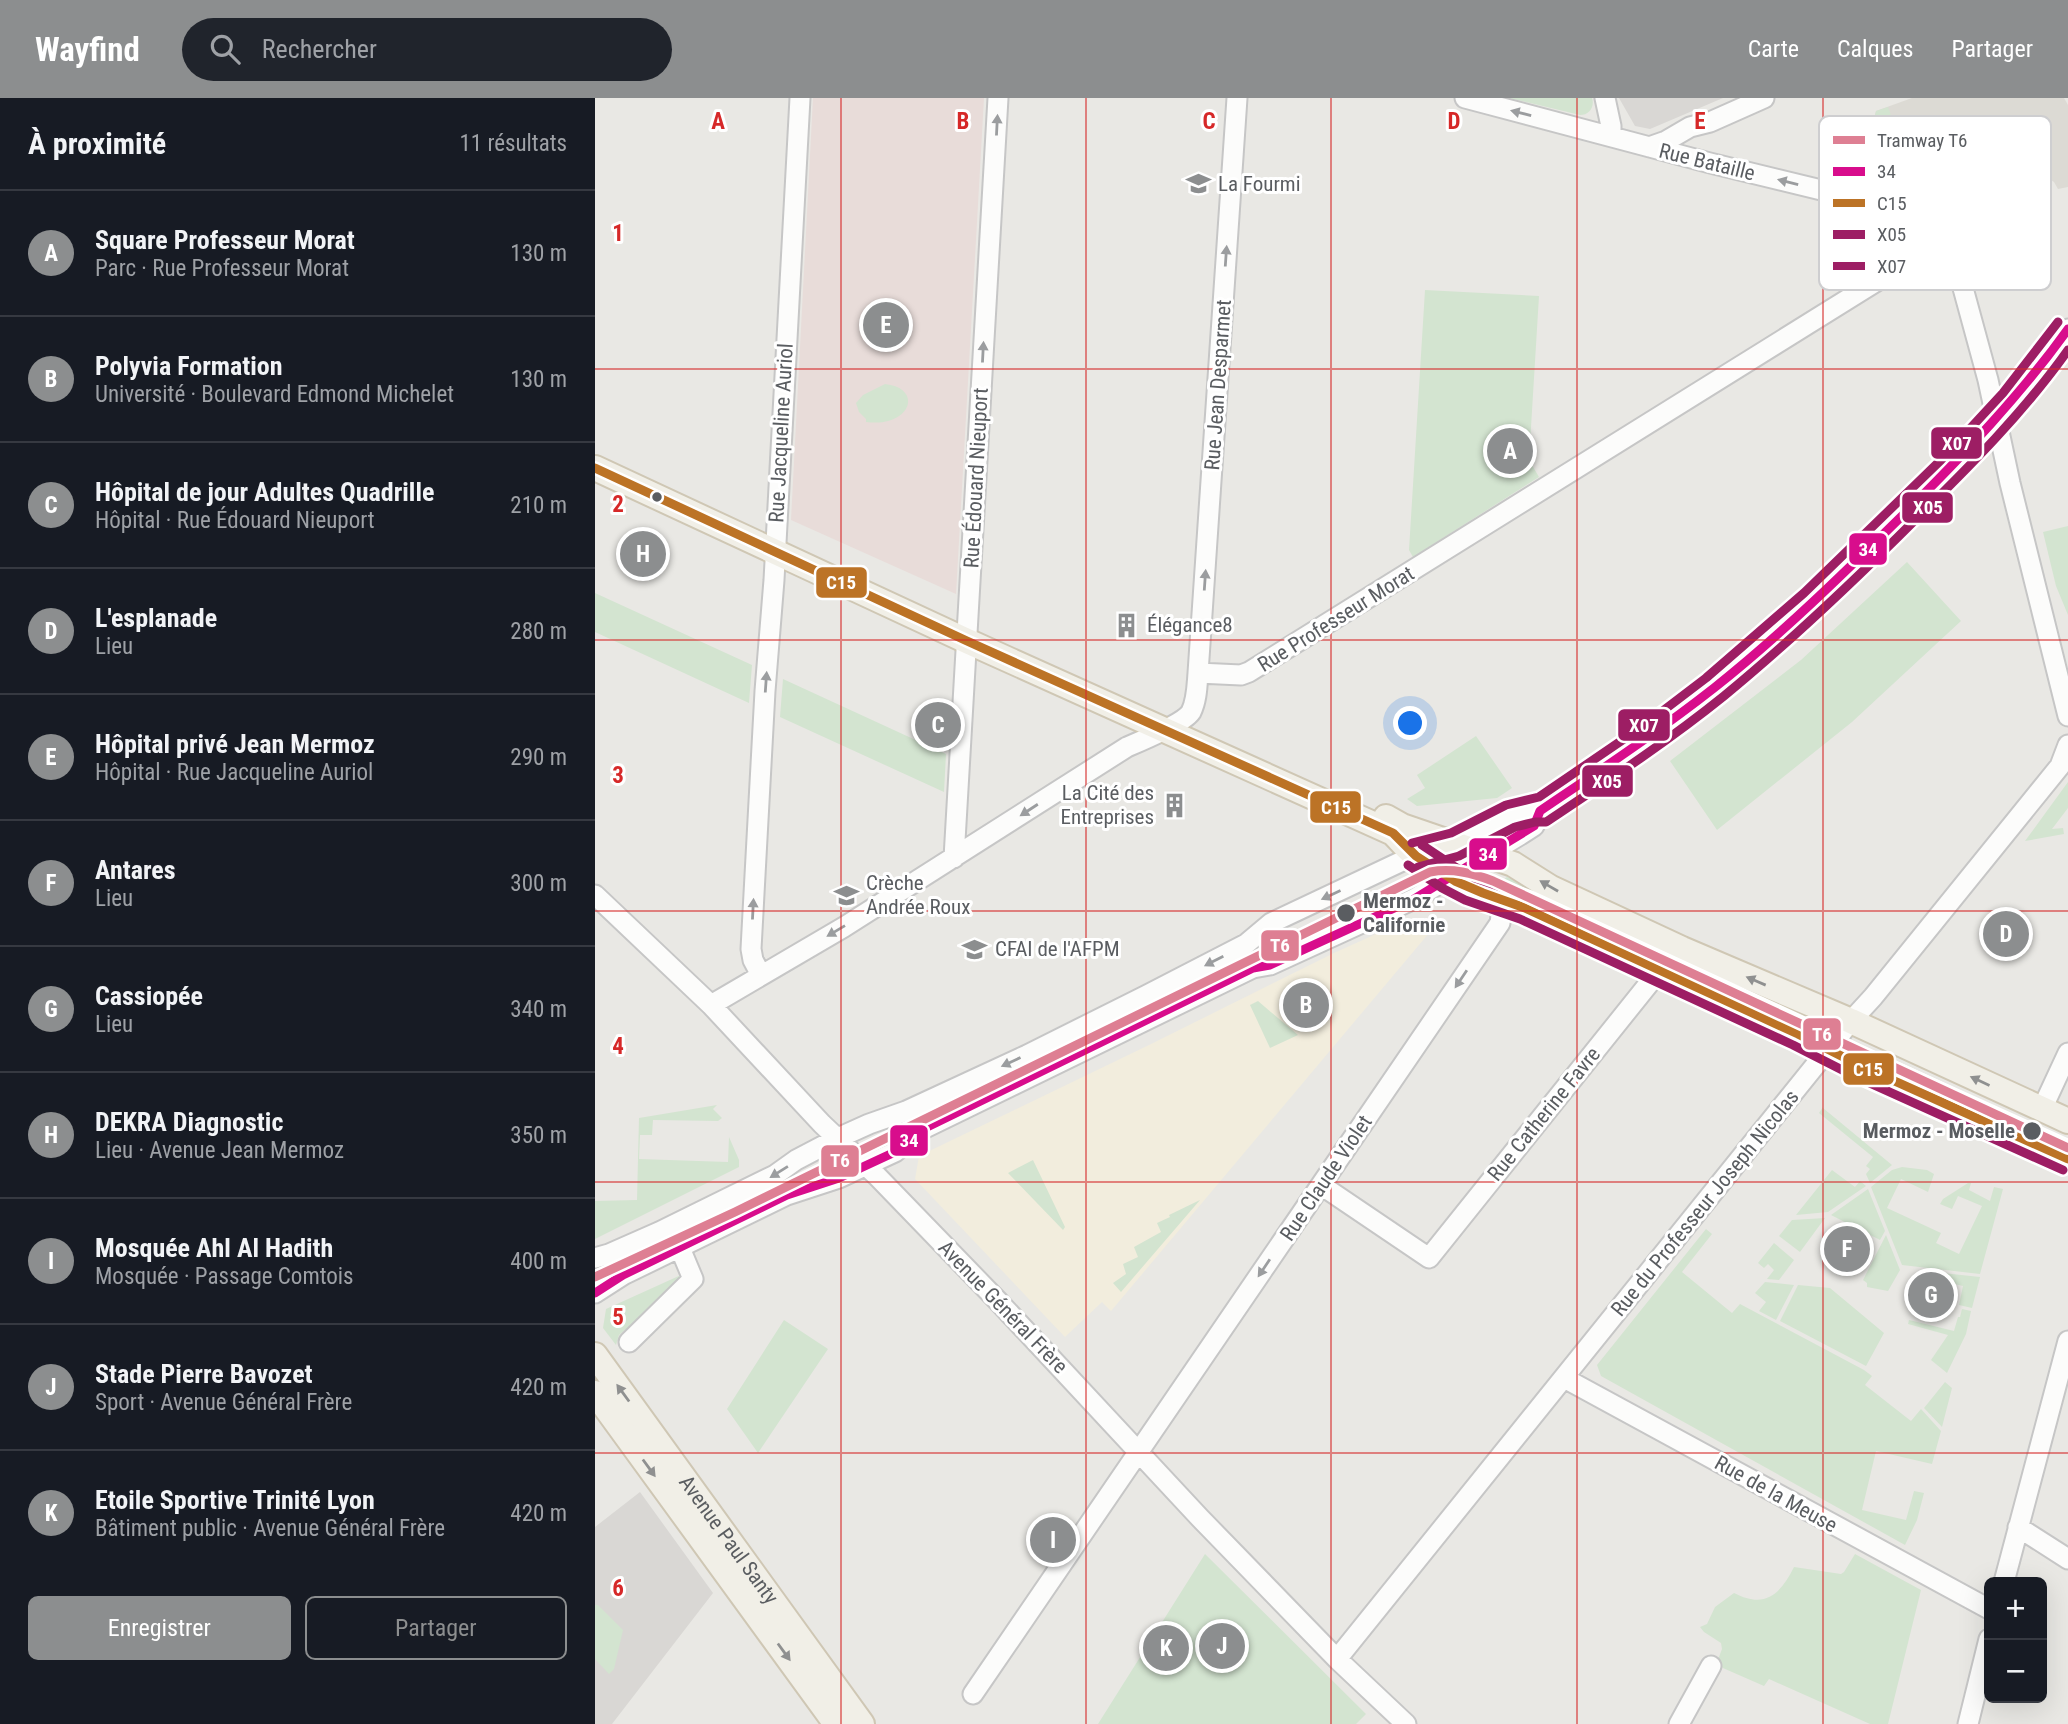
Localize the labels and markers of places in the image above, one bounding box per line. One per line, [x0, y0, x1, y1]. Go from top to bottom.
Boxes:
school or university icon: La Fourmi [1184, 170, 1212, 198]
place label: La Fourmi [1218, 172, 1300, 196]
pin: E [863, 299, 909, 351]
pin: A [1487, 425, 1533, 477]
unlabelled marker [650, 490, 664, 504]
pin: H [620, 528, 666, 580]
building icon: Élégance8 [1113, 611, 1141, 639]
place label: Élégance8 [1147, 613, 1233, 637]
pin: C [915, 699, 961, 751]
place label: La Cité des Entreprises [1061, 781, 1154, 829]
building icon: La Cité des Entreprises [1160, 791, 1188, 819]
place label: Crèche Andrée Roux [866, 871, 970, 919]
school or university icon: Crèche Andrée Roux [832, 881, 860, 909]
place label: Mermoz - Californie [1363, 889, 1445, 937]
marker: Mermoz - Californie [1335, 902, 1357, 924]
pin: D [1983, 908, 2029, 960]
school or university icon: CFAI de l'AFPM [961, 935, 989, 963]
place label: CFAI de l'AFPM [995, 937, 1120, 961]
pin: B [1283, 979, 1329, 1031]
place label: Mermoz - Moselle [1863, 1119, 2015, 1143]
marker: Mermoz - Moselle [2021, 1120, 2043, 1142]
pin: F [1824, 1223, 1870, 1275]
pin: G [1908, 1269, 1954, 1321]
pin: I [1030, 1514, 1076, 1566]
pin: J [1199, 1620, 1245, 1672]
pin: K [1143, 1622, 1189, 1674]

